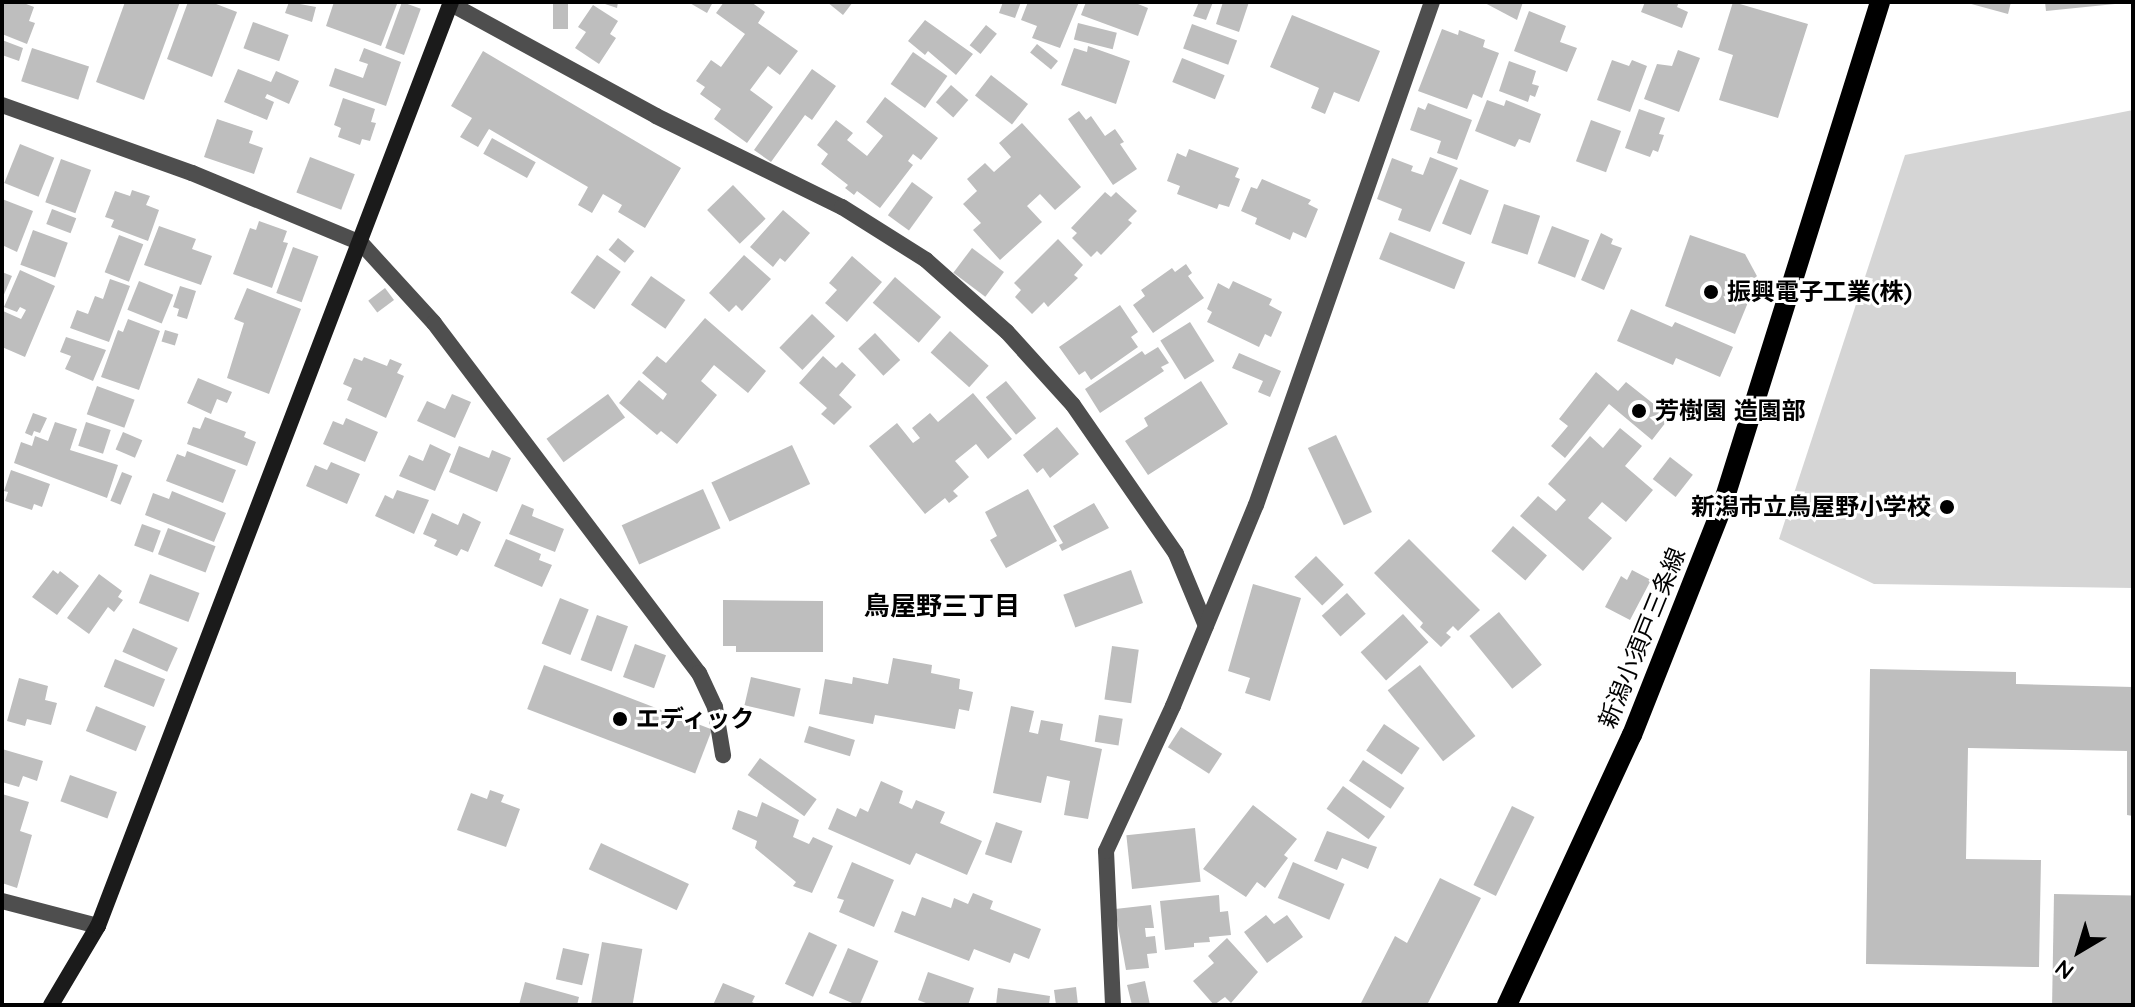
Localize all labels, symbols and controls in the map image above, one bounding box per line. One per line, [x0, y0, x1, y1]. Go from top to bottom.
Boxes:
place label: 振興電子工業(株) [1727, 278, 1912, 306]
marker: 振興電子工業(株) [1702, 283, 1720, 301]
place label: 芳樹園 造園部 [1655, 397, 1806, 425]
marker: 芳樹園 造園部 [1630, 402, 1648, 420]
place label: 新潟市立鳥屋野小学校 [1691, 493, 1931, 521]
marker: 新潟市立鳥屋野小学校 [1938, 498, 1956, 516]
street label: 新潟小須戸三条線 [1593, 544, 1691, 732]
district label: 鳥屋野三丁目 [864, 590, 1020, 622]
place label: エディック [636, 705, 756, 733]
marker: エディック [611, 710, 629, 728]
north arrow [2039, 911, 2119, 991]
text: N [2049, 954, 2079, 986]

